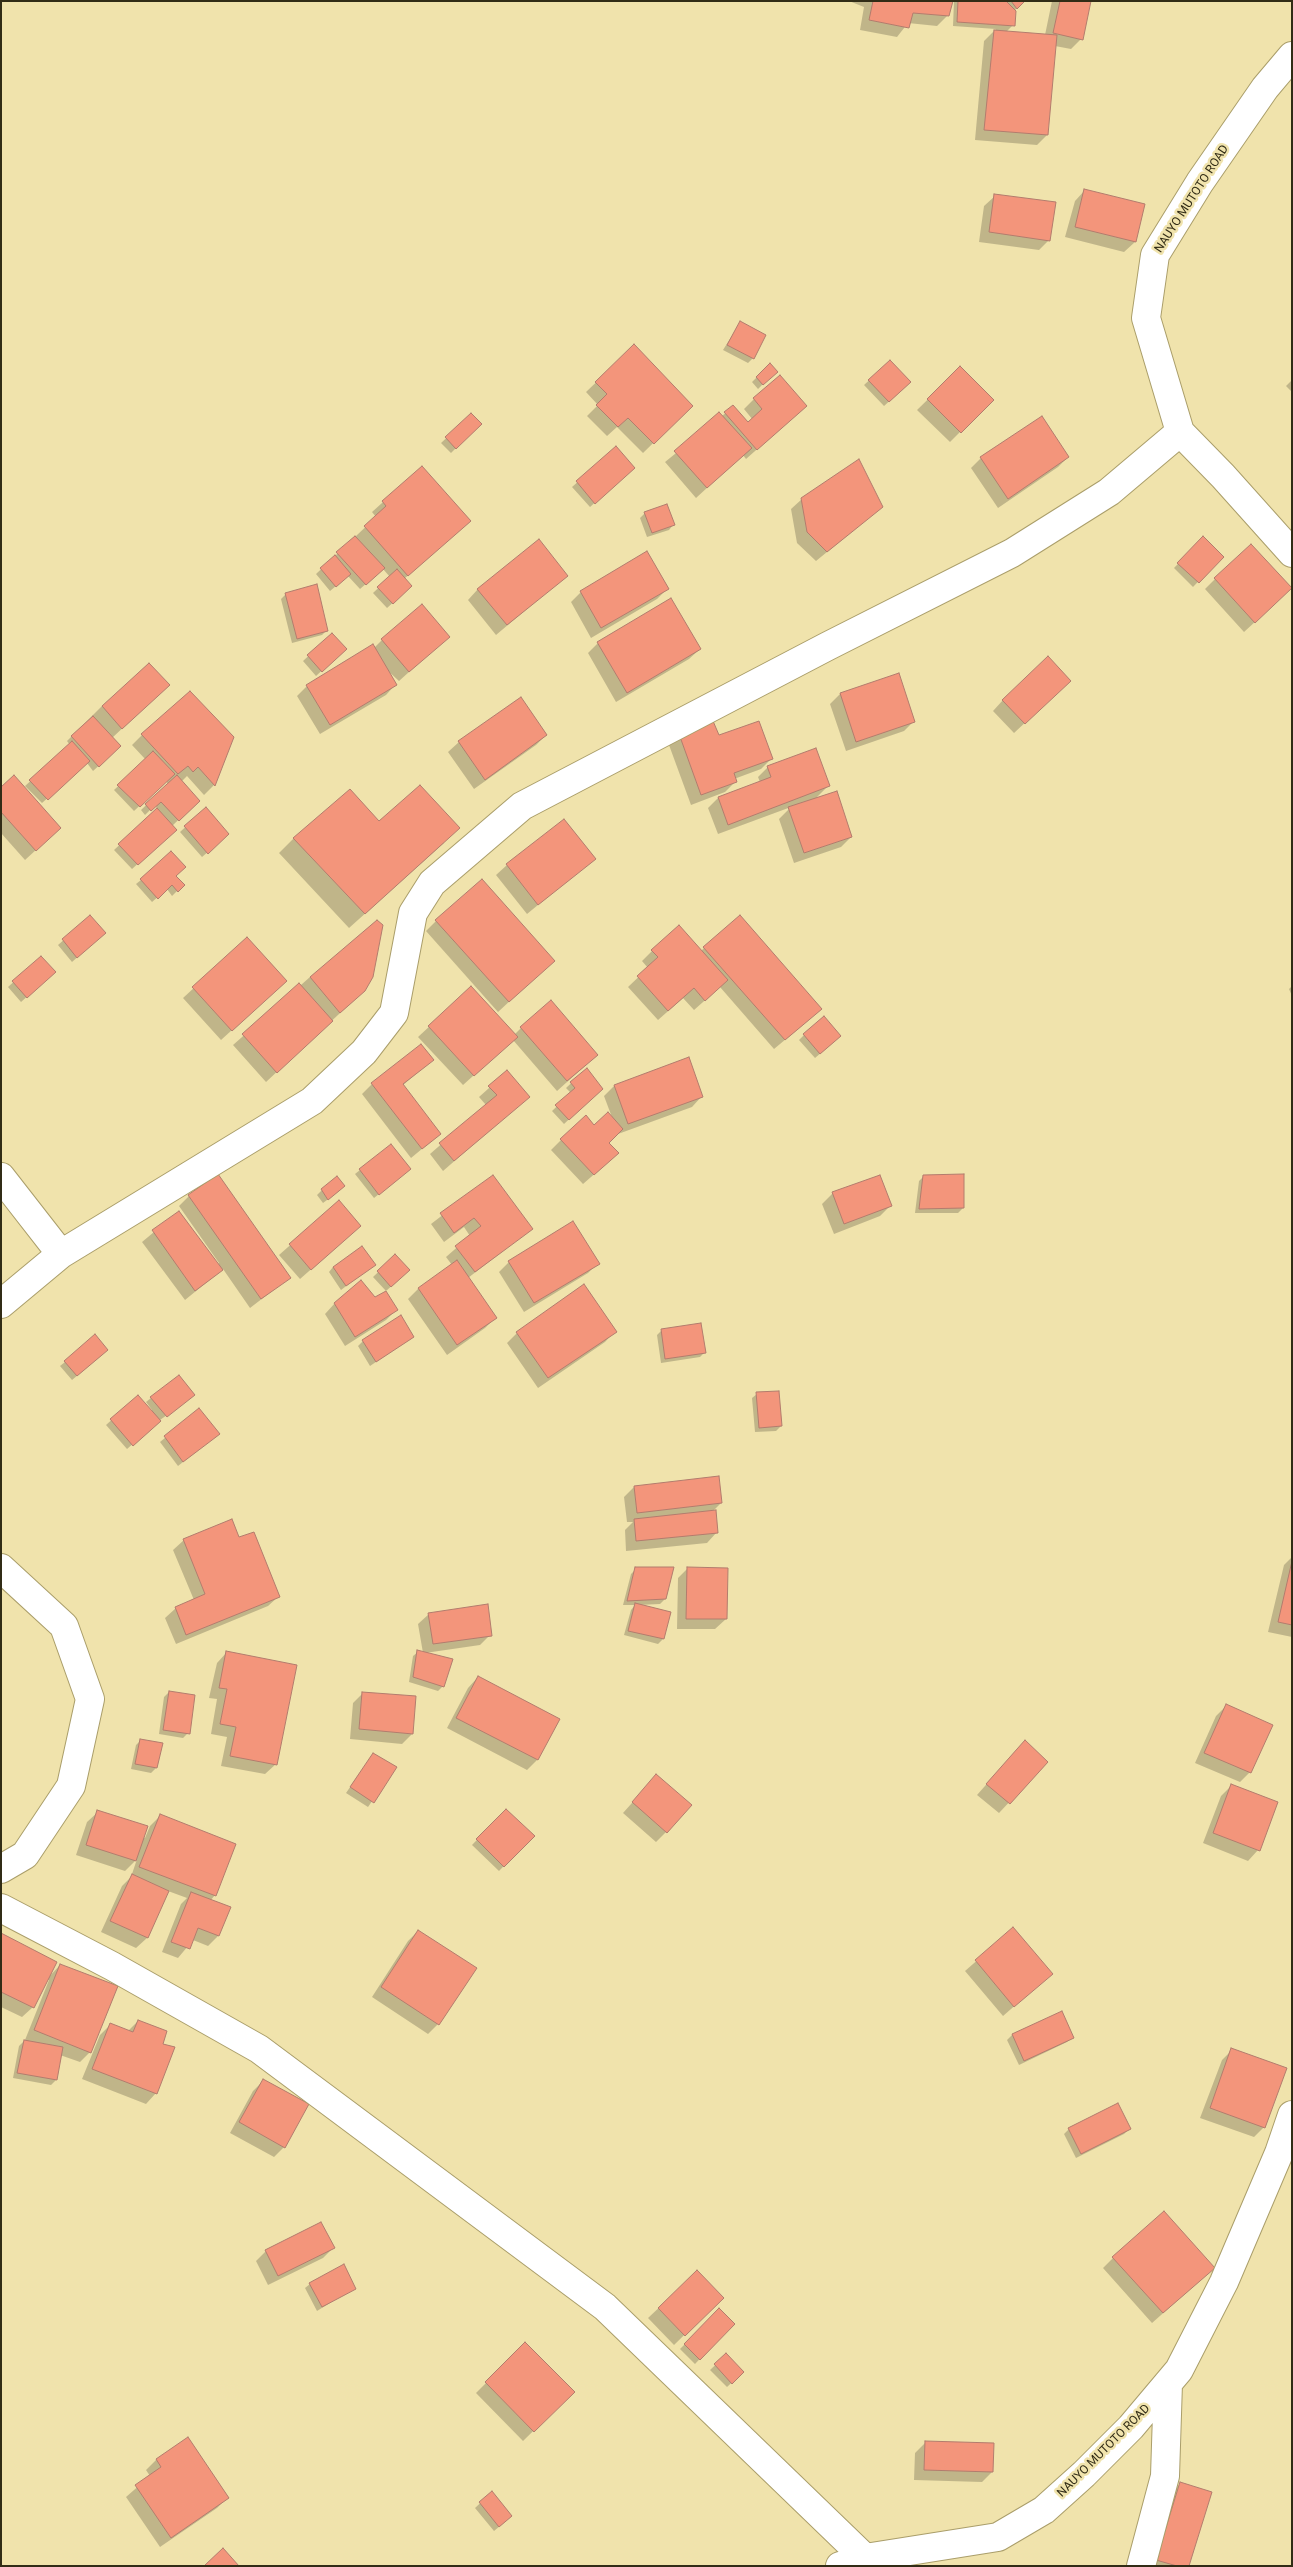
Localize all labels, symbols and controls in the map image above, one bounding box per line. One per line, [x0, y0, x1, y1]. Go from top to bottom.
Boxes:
street label: NAUYO MUTOTO ROAD [1152, 143, 1232, 255]
street label: NAUYO MUTOTO ROAD [1055, 2402, 1153, 2500]

